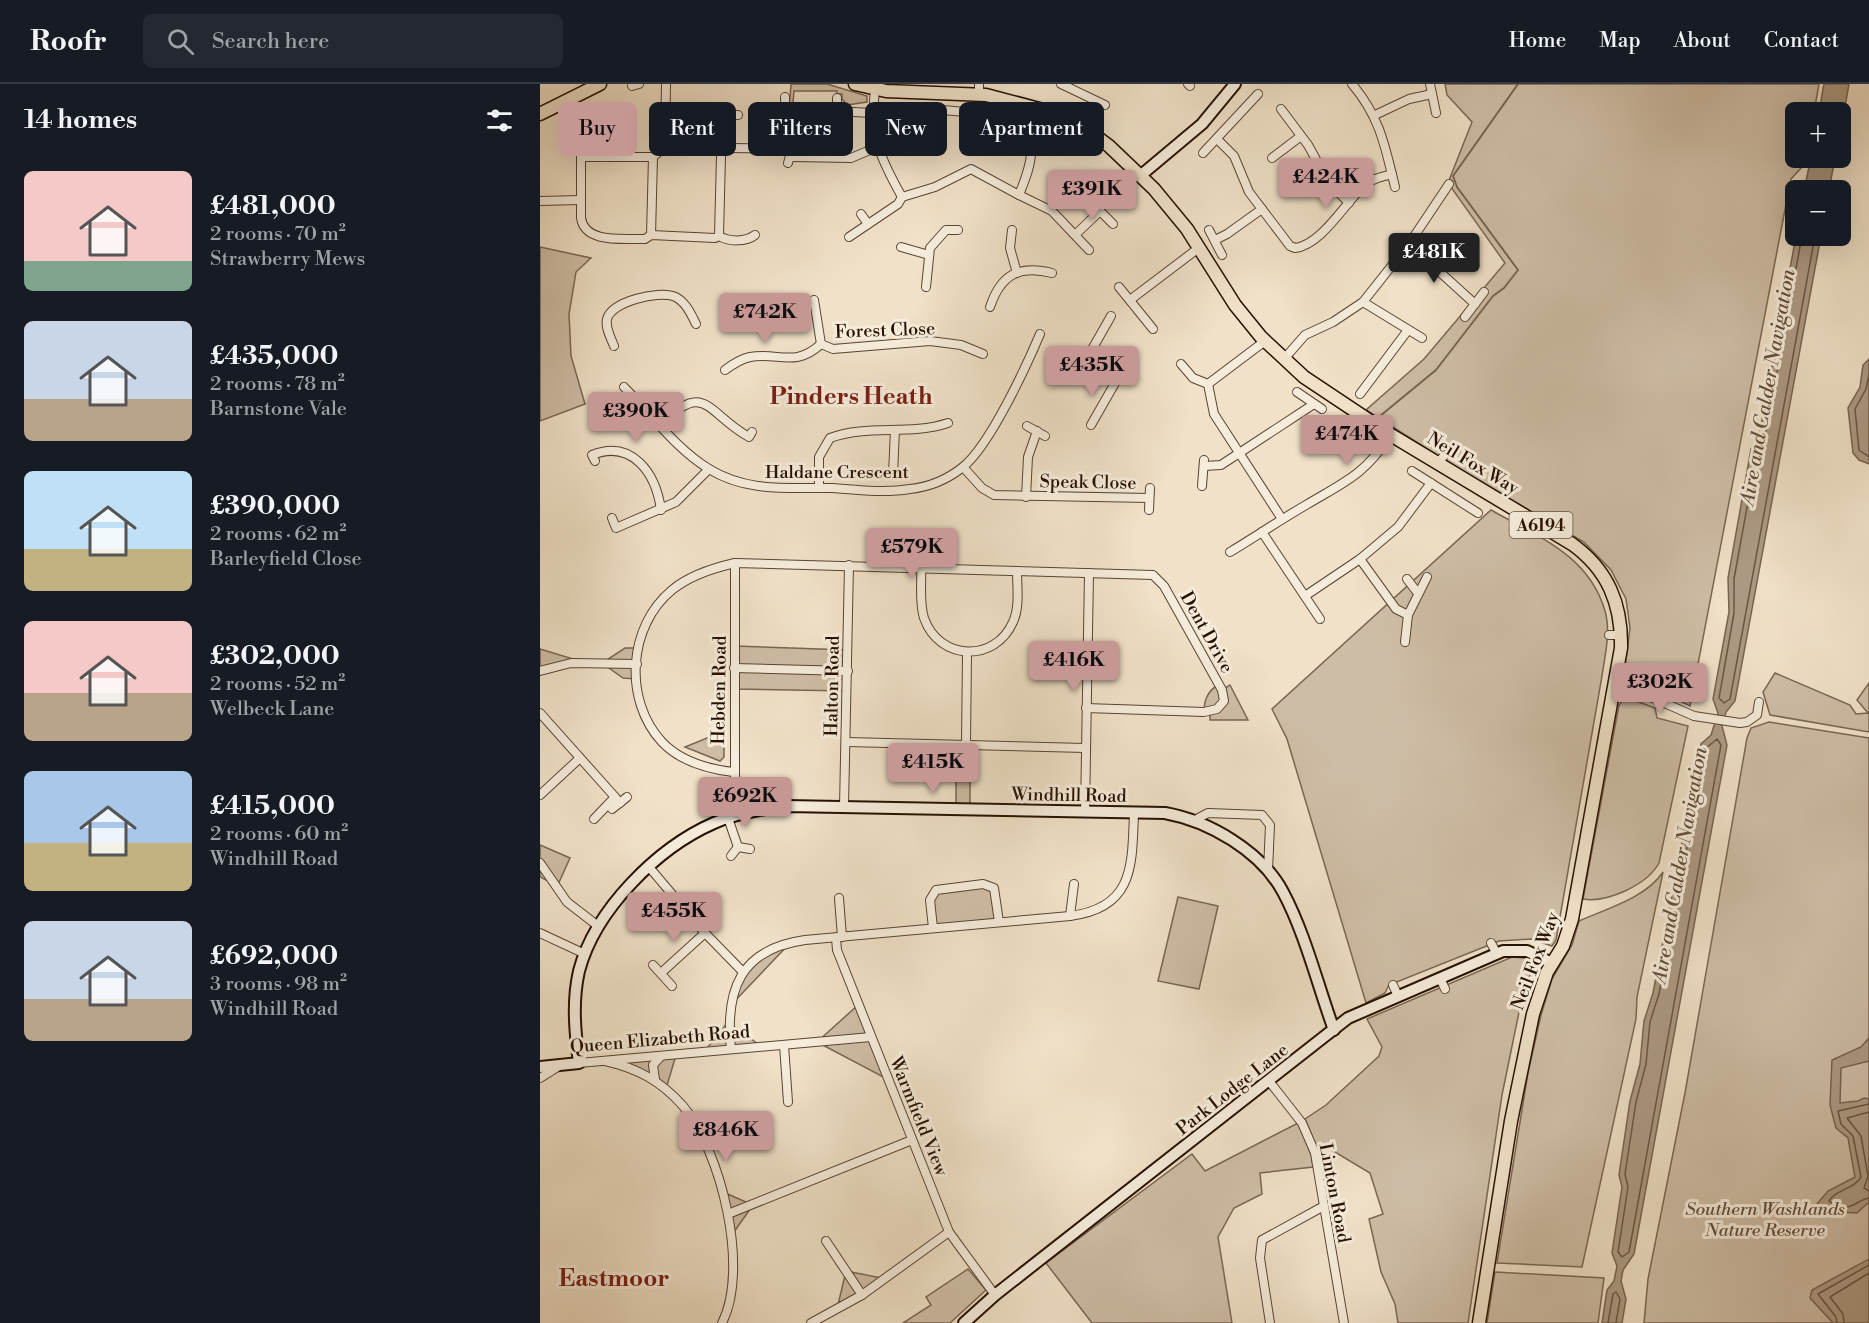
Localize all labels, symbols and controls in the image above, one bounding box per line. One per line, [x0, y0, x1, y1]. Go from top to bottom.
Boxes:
search box [143, 14, 563, 68]
text: Roofr [30, 24, 107, 59]
icon: search [164, 25, 197, 58]
text: Search here [212, 28, 329, 55]
text: Home [1509, 28, 1566, 54]
text: Map [1599, 28, 1641, 54]
text: About [1674, 28, 1731, 54]
text: Contact [1764, 28, 1839, 54]
chip: Buy [558, 102, 637, 156]
chip: Rent [649, 102, 736, 156]
chip: Filters [748, 102, 853, 156]
chip: New [865, 102, 947, 156]
chip: Apartment [959, 102, 1104, 156]
map controls [1785, 102, 1851, 246]
button: + [1785, 102, 1851, 168]
text: 14 homes [24, 104, 137, 136]
icon: filters [483, 104, 516, 137]
pin: £424K [1284, 158, 1368, 209]
text: £424K [1293, 165, 1359, 190]
pin: £391K [1050, 170, 1134, 221]
text: £391K [1062, 177, 1122, 202]
button: − [1785, 180, 1851, 246]
text: £481,000 [210, 190, 336, 222]
icon: home [72, 195, 144, 267]
text: 2 rooms · 70 m² [210, 222, 346, 247]
pin: £481K [1392, 233, 1476, 284]
text: £481K [1403, 240, 1465, 265]
text: Strawberry Mews [210, 247, 365, 272]
water label: Aire and Calder Navigation [1735, 267, 1802, 509]
pin: £742K [723, 293, 807, 344]
text: £742K [733, 300, 797, 325]
street label: Forest Close [835, 317, 936, 344]
text: £435,000 [210, 340, 338, 372]
icon: home [72, 345, 144, 417]
pin: £435K [1050, 346, 1134, 397]
text: £435K [1059, 353, 1125, 378]
text: 2 rooms · 78 m² [210, 372, 345, 397]
district label: Pinders Heath [769, 382, 933, 412]
pin: £390K [594, 392, 678, 443]
text: Barnstone Vale [210, 397, 347, 422]
text: £390K [603, 399, 669, 424]
pin: £474K [1305, 415, 1389, 466]
text: £474K [1315, 422, 1379, 447]
street label: Neil Fox Way [1423, 427, 1523, 500]
street label: Haldane Crescent [765, 461, 910, 484]
street label: Speak Close [1039, 470, 1137, 495]
text: £390,000 [210, 490, 340, 522]
icon: home [72, 495, 144, 567]
road number: A6194 [1510, 512, 1572, 538]
text: 2 rooms · 62 m² [210, 522, 346, 547]
pin: £579K [870, 528, 954, 579]
text: £579K [880, 535, 944, 560]
text: Barleyfield Close [210, 547, 362, 572]
street label: Dent Drive [1175, 587, 1238, 677]
street label: Hebden Road [707, 634, 732, 745]
street label: Halton Road [820, 634, 845, 737]
text: £302,000 [210, 640, 340, 672]
pin: £416K [1032, 641, 1116, 692]
icon: home [72, 645, 144, 717]
text: £416K [1043, 648, 1105, 673]
pin: £302K [1618, 663, 1702, 714]
text: £302K [1627, 670, 1693, 695]
text: 2 rooms · 52 m² [210, 672, 345, 697]
text: Welbeck Lane [210, 697, 334, 722]
pin: £415K [891, 743, 975, 794]
water label: Aire and Calder Navigation [1647, 745, 1714, 987]
text: £415K [902, 750, 964, 775]
pin: £692K [703, 777, 787, 828]
street label: Windhill Road [1010, 783, 1128, 808]
text: £692K [712, 784, 778, 809]
text: £415,000 [210, 790, 335, 822]
icon: home [72, 795, 144, 867]
text: 2 rooms · 60 m² [210, 822, 348, 847]
text: Windhill Road [210, 847, 338, 872]
pin: £455K [632, 892, 716, 943]
text: £455K [641, 899, 707, 924]
street label: Neil Fox Way [1506, 909, 1565, 1013]
text: £692,000 [210, 940, 338, 972]
icon: home [72, 945, 144, 1017]
text: 3 rooms · 98 m² [210, 972, 347, 997]
text: Windhill Road [210, 997, 338, 1022]
street label: Queen Elizabeth Road [569, 1020, 752, 1059]
street label: Park Lodge Lane [1172, 1038, 1293, 1140]
street label: Warmfield View [884, 1052, 953, 1180]
pin: £846K [684, 1111, 768, 1162]
text: £846K [693, 1118, 759, 1143]
street label: Linton Road [1314, 1141, 1356, 1246]
park label: Southern Washlands Nature Reserve [1685, 1198, 1845, 1242]
district label: Eastmoor [558, 1264, 670, 1294]

